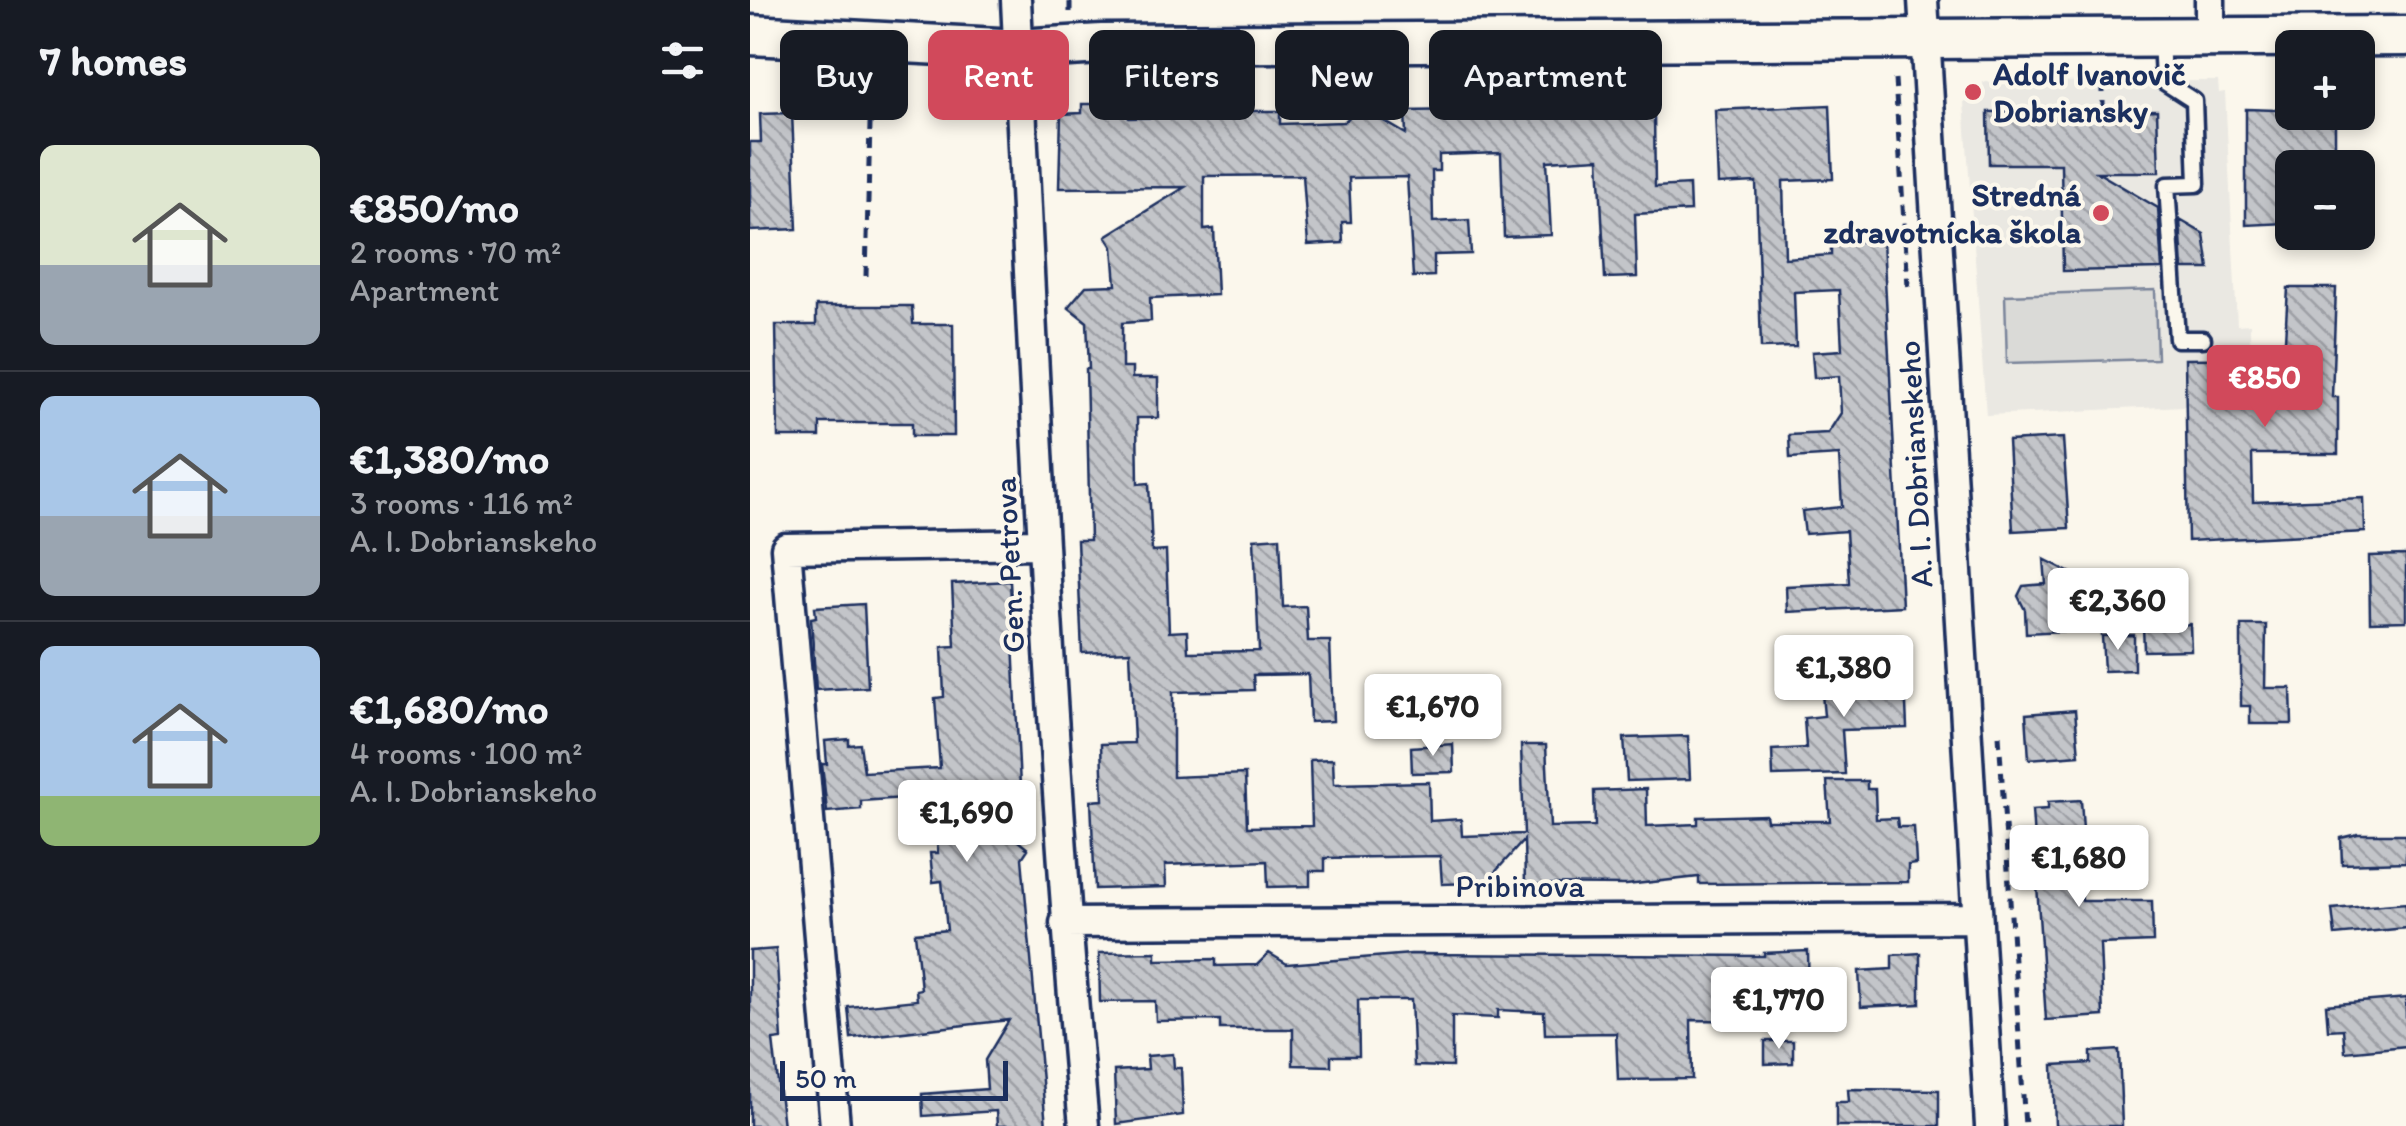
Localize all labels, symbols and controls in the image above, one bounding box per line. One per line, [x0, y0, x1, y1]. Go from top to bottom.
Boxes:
chip: Buy [780, 30, 908, 120]
chip: Rent [928, 30, 1069, 120]
chip: Filters [1089, 30, 1255, 120]
chip: New [1275, 30, 1409, 120]
chip: Apartment [1429, 30, 1662, 120]
map controls [2275, 30, 2375, 250]
button: + [2275, 30, 2375, 130]
icon: filters [655, 33, 710, 88]
text: 7 homes [40, 35, 187, 86]
place label: Adolf Ivanovič Dobriansky [1992, 55, 2186, 130]
marker: Adolf Ivanovič Dobriansky [1962, 81, 1984, 103]
button: − [2275, 150, 2375, 250]
place label: Stredná zdravotnícka škola [1823, 176, 2081, 251]
text: €850/mo [350, 182, 519, 233]
icon: home [120, 185, 240, 305]
marker: Stredná zdravotnícka škola [2090, 202, 2112, 224]
text: 2 rooms · 70 m² [350, 233, 561, 271]
text: Apartment [350, 271, 499, 309]
street label: A. I. Dobrianskeho [1890, 340, 1940, 588]
pin: €850 [2206, 345, 2324, 430]
text: €850 [2229, 358, 2301, 396]
text: €1,380/mo [350, 433, 550, 484]
icon: home [120, 436, 240, 556]
street label: Gen. Petrova [985, 476, 1033, 654]
text: 3 rooms · 116 m² [350, 484, 573, 522]
text: A. I. Dobrianskeho [350, 522, 597, 560]
pin: €2,360 [2037, 568, 2199, 653]
text: €2,360 [2070, 581, 2166, 619]
pin: €1,380 [1763, 635, 1925, 720]
text: €1,380 [1796, 648, 1892, 686]
pin: €1,670 [1352, 674, 1514, 759]
text: €1,680/mo [350, 683, 549, 734]
icon: home [120, 686, 240, 806]
text: €1,670 [1386, 687, 1480, 725]
text: 4 rooms · 100 m² [350, 734, 582, 772]
text: A. I. Dobrianskeho [350, 772, 597, 810]
pin: €1,690 [886, 780, 1048, 865]
text: €1,690 [920, 793, 1014, 831]
pin: €1,680 [1998, 825, 2160, 910]
text: €1,680 [2032, 838, 2126, 876]
street label: Pribinova [1455, 867, 1585, 905]
pin: €1,770 [1698, 967, 1860, 1052]
text: €1,770 [1733, 980, 1825, 1018]
scale bar [780, 1056, 1008, 1100]
text: 50 m [795, 1061, 857, 1095]

